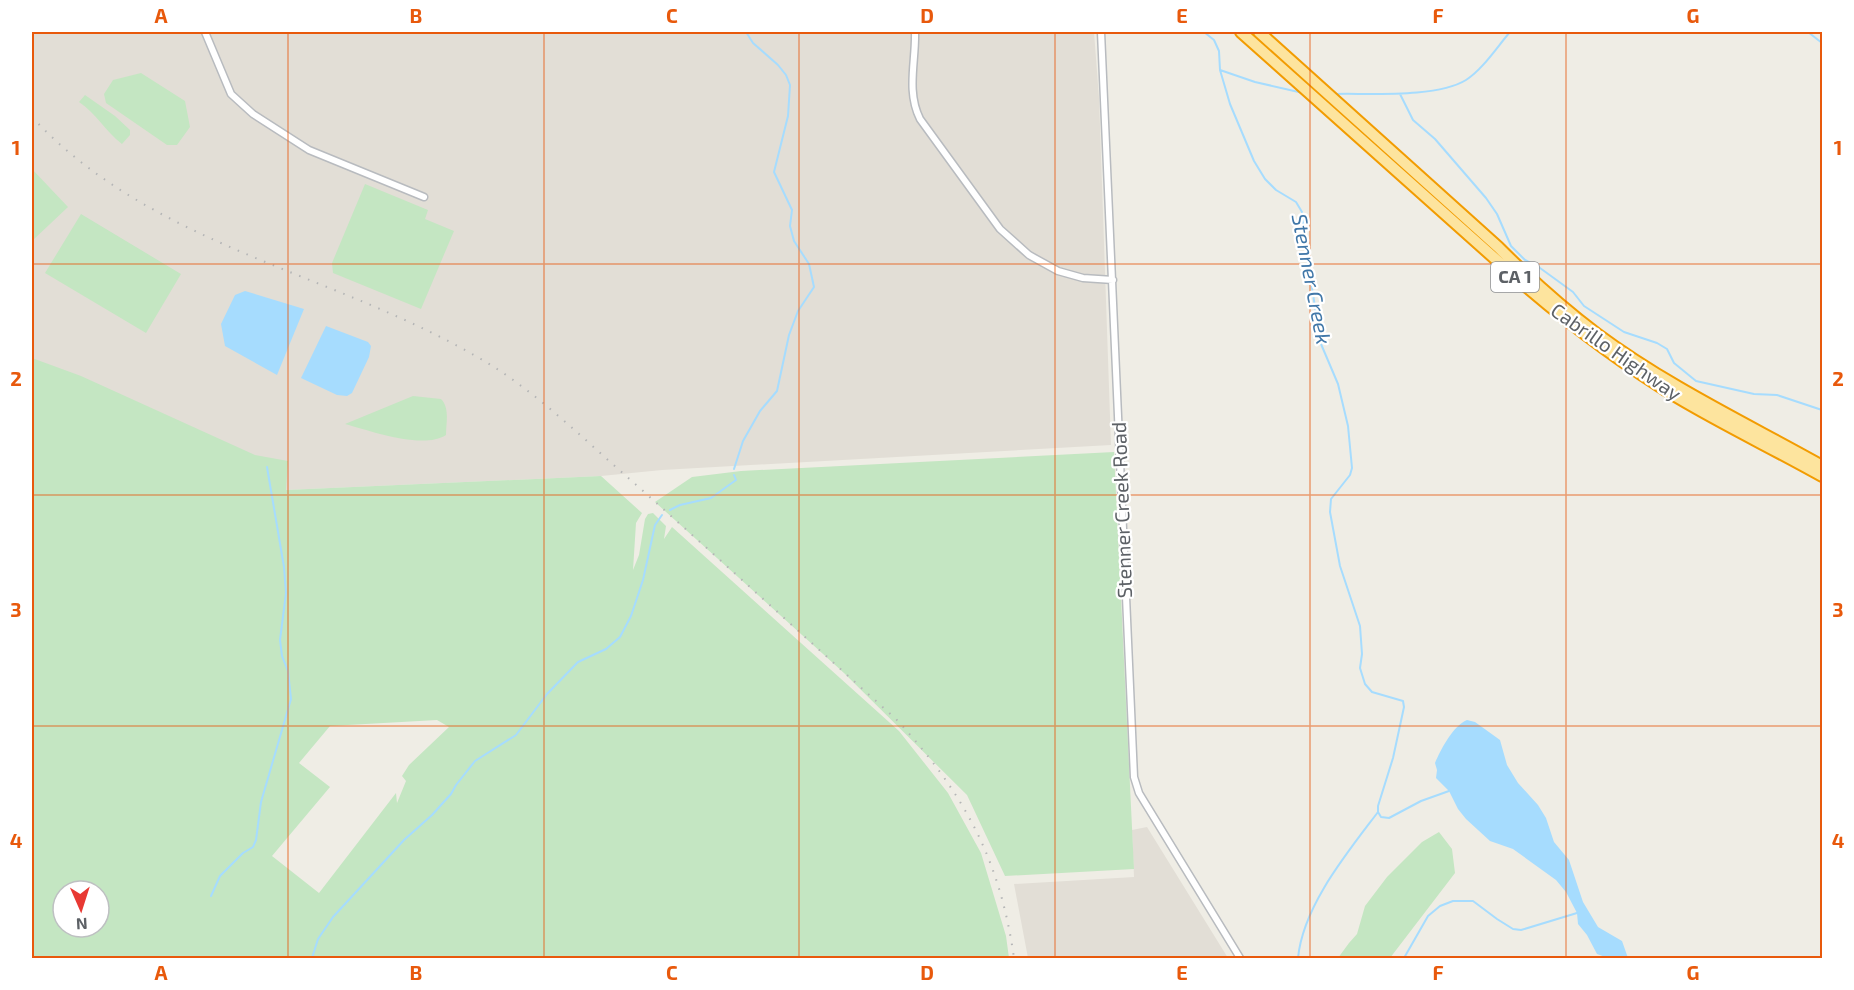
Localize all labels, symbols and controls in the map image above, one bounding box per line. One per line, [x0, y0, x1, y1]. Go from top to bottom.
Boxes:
text: A [154, 3, 168, 27]
text: B [410, 3, 422, 27]
text: C [666, 3, 678, 27]
text: D [920, 3, 934, 27]
text: E [1176, 3, 1188, 27]
text: F [1432, 3, 1444, 27]
text: G [1687, 3, 1699, 27]
text: 1 [12, 135, 20, 159]
text: 1 [1834, 135, 1842, 159]
water label: Stenner Creek [1288, 211, 1337, 346]
road number: CA 1 [1491, 262, 1539, 292]
street label: Cabrillo Highway [1547, 297, 1687, 405]
text: 2 [10, 366, 22, 390]
text: 2 [1832, 366, 1844, 390]
street label: Stenner Creek Road [1106, 421, 1136, 599]
text: 3 [10, 597, 22, 621]
text: 3 [1832, 597, 1844, 621]
text: 4 [10, 828, 23, 852]
text: 4 [1832, 828, 1845, 852]
north arrow [51, 879, 111, 939]
text: N [76, 915, 88, 934]
text: A [154, 960, 168, 984]
text: B [410, 960, 422, 984]
text: C [666, 960, 678, 984]
text: D [920, 960, 934, 984]
text: E [1176, 960, 1188, 984]
text: F [1432, 960, 1444, 984]
text: G [1687, 960, 1699, 984]

